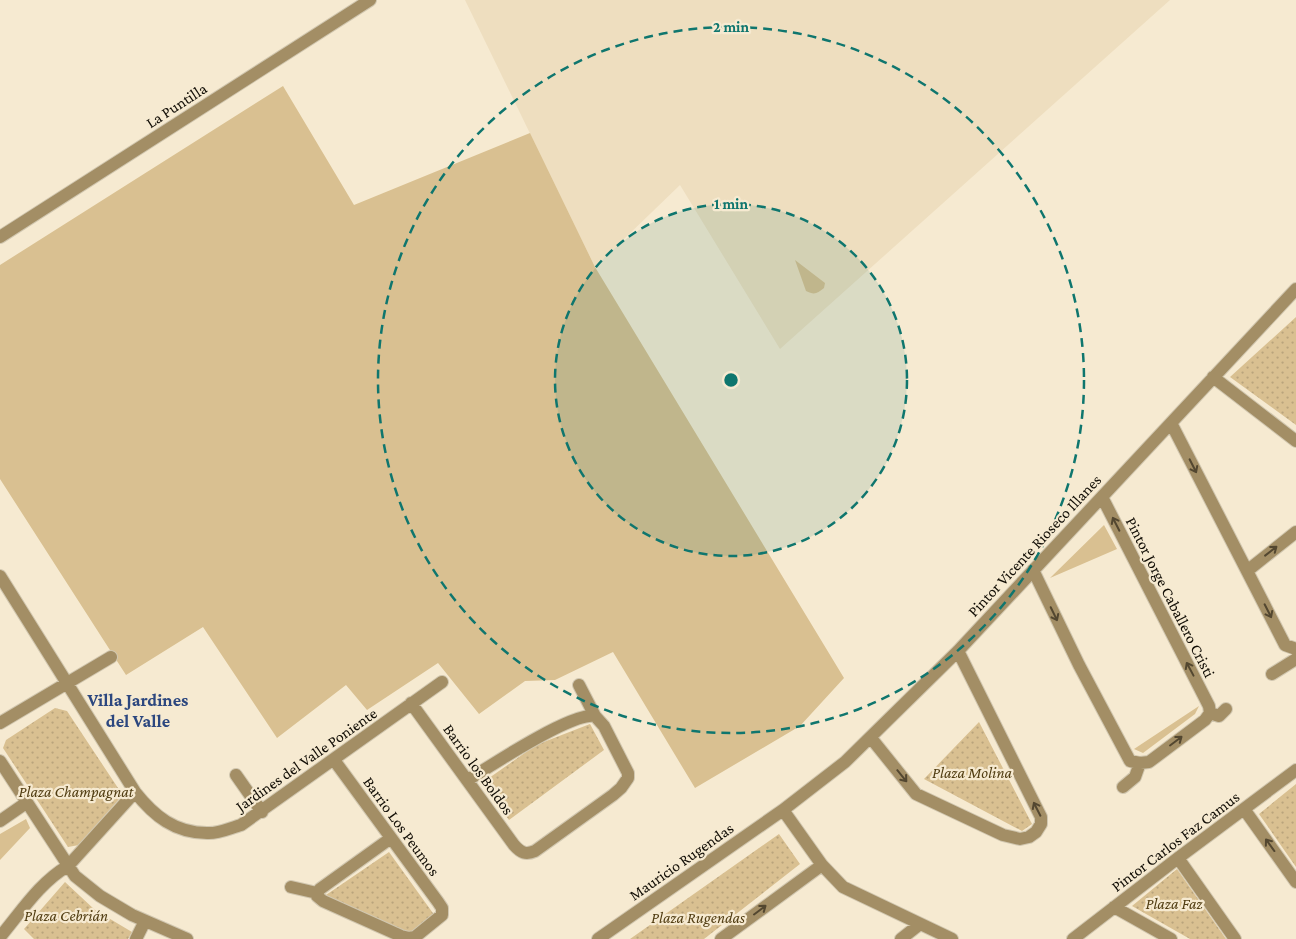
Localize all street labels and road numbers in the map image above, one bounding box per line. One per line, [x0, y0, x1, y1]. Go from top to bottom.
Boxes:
street label: La Puntilla [143, 79, 210, 131]
street label: Pintor Vicente Rioseco Illanes [964, 471, 1105, 620]
street label: Pintor Jorge Caballero Cristi [1122, 514, 1218, 681]
street label: Jardines del Valle Poniente [231, 704, 381, 817]
street label: Barrio los Boldos [440, 721, 517, 818]
street label: Barrio Los Peumos [360, 773, 443, 879]
street label: Pintor Carlos Faz Camus [1108, 788, 1243, 895]
street label: Mauricio Rugendas [626, 819, 737, 905]

